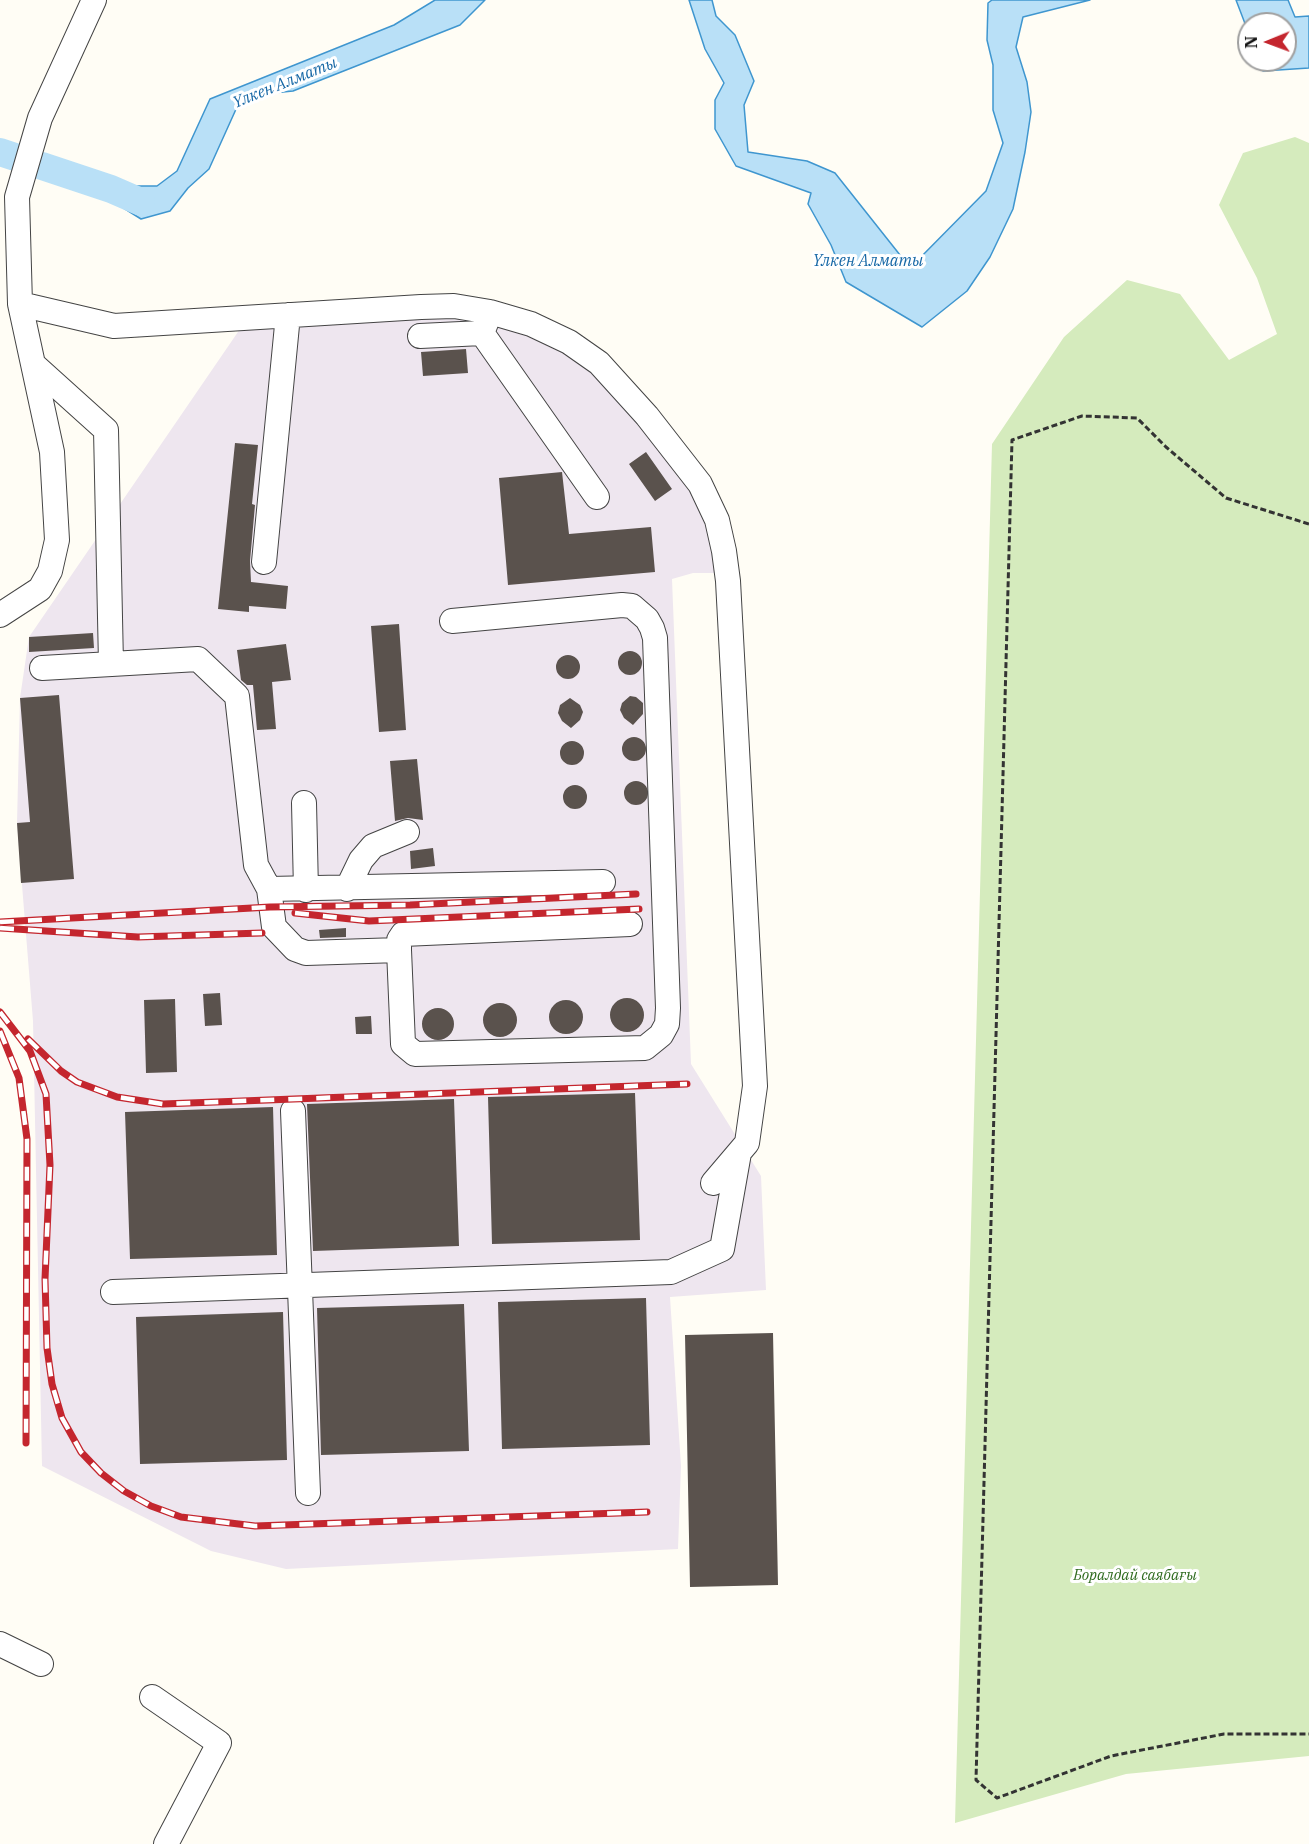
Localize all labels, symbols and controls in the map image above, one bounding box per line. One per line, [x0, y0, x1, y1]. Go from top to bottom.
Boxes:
north arrow [1237, 12, 1297, 72]
text: N [1241, 36, 1261, 49]
water label: Үлкен Алматы [230, 53, 340, 113]
water label: Үлкен Алматы [813, 251, 923, 271]
park label: Боралдай саябағы [1073, 1567, 1197, 1585]

